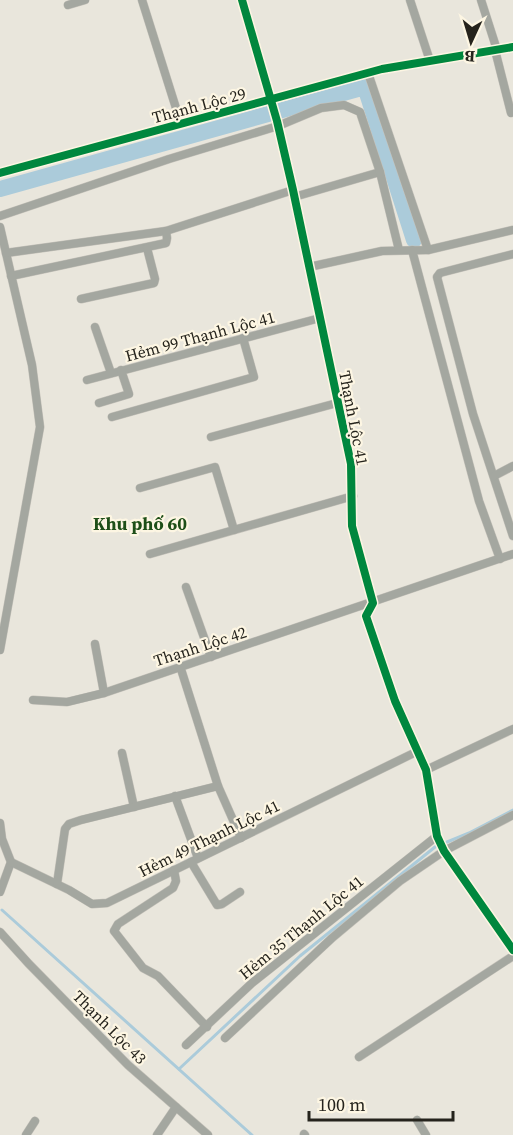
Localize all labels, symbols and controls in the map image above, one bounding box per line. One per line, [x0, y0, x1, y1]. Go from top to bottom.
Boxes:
north arrow [441, 12, 501, 72]
text: B [463, 46, 476, 68]
street label: Thạnh Lộc 29 [150, 82, 248, 128]
street label: Hẻm 99 Thạnh Lộc 41 [123, 305, 277, 367]
street label: Thạnh Lộc 41 [334, 369, 374, 467]
district label: Khu phố 60 [93, 511, 187, 536]
street label: Thạnh Lộc 42 [151, 621, 249, 671]
street label: Hẻm 49 Thạnh Lộc 41 [135, 794, 283, 882]
street label: Hẻm 35 Thạnh Lộc 41 [234, 870, 368, 984]
street label: Thạnh Lộc 43 [68, 985, 152, 1069]
scale bar [309, 1084, 453, 1122]
text: 100 m [318, 1092, 365, 1117]

